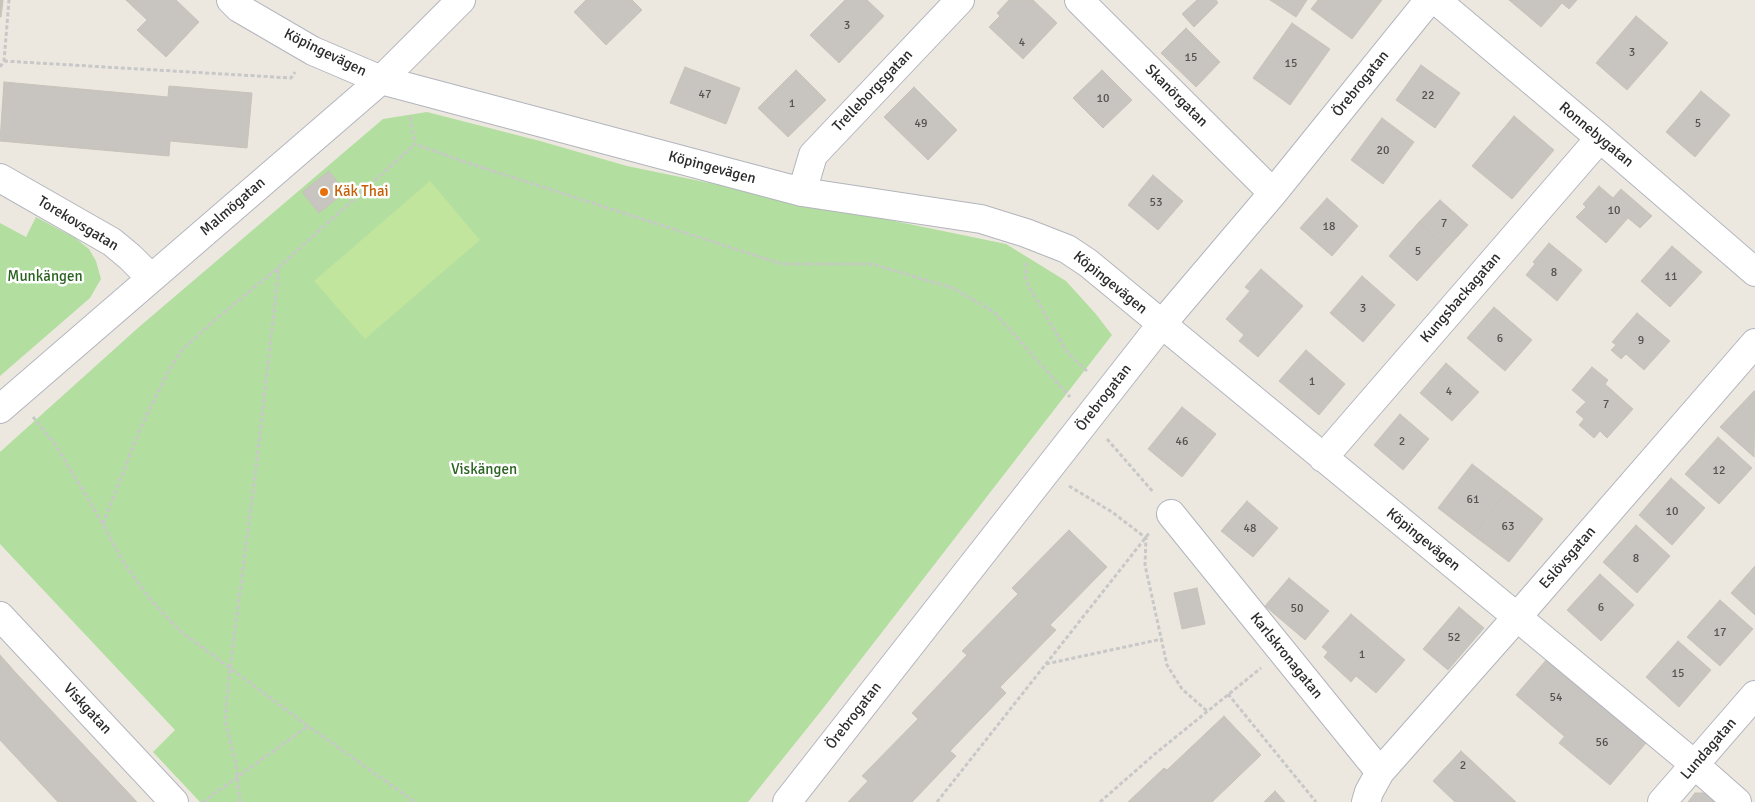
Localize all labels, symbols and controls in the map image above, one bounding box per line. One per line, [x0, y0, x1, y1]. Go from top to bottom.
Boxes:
house number: 3 [844, 19, 850, 33]
street label: Köpingevägen [281, 25, 369, 81]
house number: 4 [1019, 36, 1025, 50]
street label: Trelleborgsgatan [829, 46, 917, 136]
house number: 3 [1629, 46, 1635, 60]
street label: Örebrogatan [1329, 47, 1393, 121]
house number: 15 [1185, 51, 1197, 65]
house number: 15 [1285, 57, 1297, 71]
street label: Skanörgatan [1141, 61, 1211, 131]
house number: 47 [699, 88, 711, 102]
house number: 22 [1422, 89, 1434, 103]
house number: 10 [1097, 92, 1109, 106]
house number: 1 [789, 97, 795, 111]
street label: Ronnebygatan [1555, 99, 1637, 171]
house number: 49 [915, 117, 927, 131]
house number: 5 [1695, 117, 1701, 131]
house number: 20 [1377, 144, 1389, 158]
street label: Köpingevägen [666, 148, 758, 188]
street label: Malmögatan [197, 174, 269, 240]
place label: Käk Thai [334, 183, 389, 201]
marker: Käk Thai [318, 186, 330, 198]
street label: Torekovsgatan [34, 193, 122, 255]
house number: 53 [1150, 196, 1162, 210]
house number: 10 [1608, 204, 1620, 218]
house number: 7 [1441, 217, 1447, 231]
house number: 18 [1323, 220, 1335, 234]
house number: 5 [1415, 245, 1421, 259]
street label: Köpingevägen [1069, 248, 1151, 318]
street label: Kungsbackagatan [1417, 249, 1505, 347]
house number: 8 [1551, 266, 1557, 280]
park label: Munkängen [7, 268, 83, 286]
house number: 11 [1665, 270, 1677, 284]
house number: 3 [1360, 302, 1366, 316]
house number: 6 [1497, 332, 1503, 346]
house number: 9 [1638, 334, 1644, 348]
street label: Örebrogatan [1072, 361, 1136, 435]
house number: 1 [1309, 375, 1315, 389]
house number: 4 [1446, 385, 1452, 399]
house number: 7 [1603, 398, 1609, 412]
house number: 46 [1176, 435, 1188, 449]
house number: 2 [1399, 435, 1405, 449]
park label: Viskängen [451, 461, 517, 479]
house number: 12 [1713, 464, 1725, 478]
house number: 61 [1467, 493, 1479, 507]
street label: Köpingevägen [1382, 505, 1464, 575]
house number: 10 [1666, 505, 1678, 519]
house number: 63 [1502, 520, 1514, 534]
house number: 48 [1244, 522, 1256, 536]
street label: Eslövsgatan [1536, 523, 1600, 593]
house number: 8 [1633, 552, 1639, 566]
house number: 6 [1598, 601, 1604, 615]
house number: 50 [1291, 602, 1303, 616]
street label: Karlskronagatan [1246, 609, 1326, 703]
house number: 17 [1714, 626, 1726, 640]
house number: 52 [1448, 631, 1460, 645]
house number: 1 [1359, 648, 1365, 662]
house number: 15 [1672, 667, 1684, 681]
street label: Örebrogatan [822, 679, 886, 753]
street label: Viskgatan [59, 680, 115, 738]
house number: 54 [1550, 691, 1562, 705]
street label: Lundagatan [1677, 715, 1741, 783]
house number: 56 [1596, 736, 1608, 750]
house number: 2 [1460, 759, 1466, 773]

